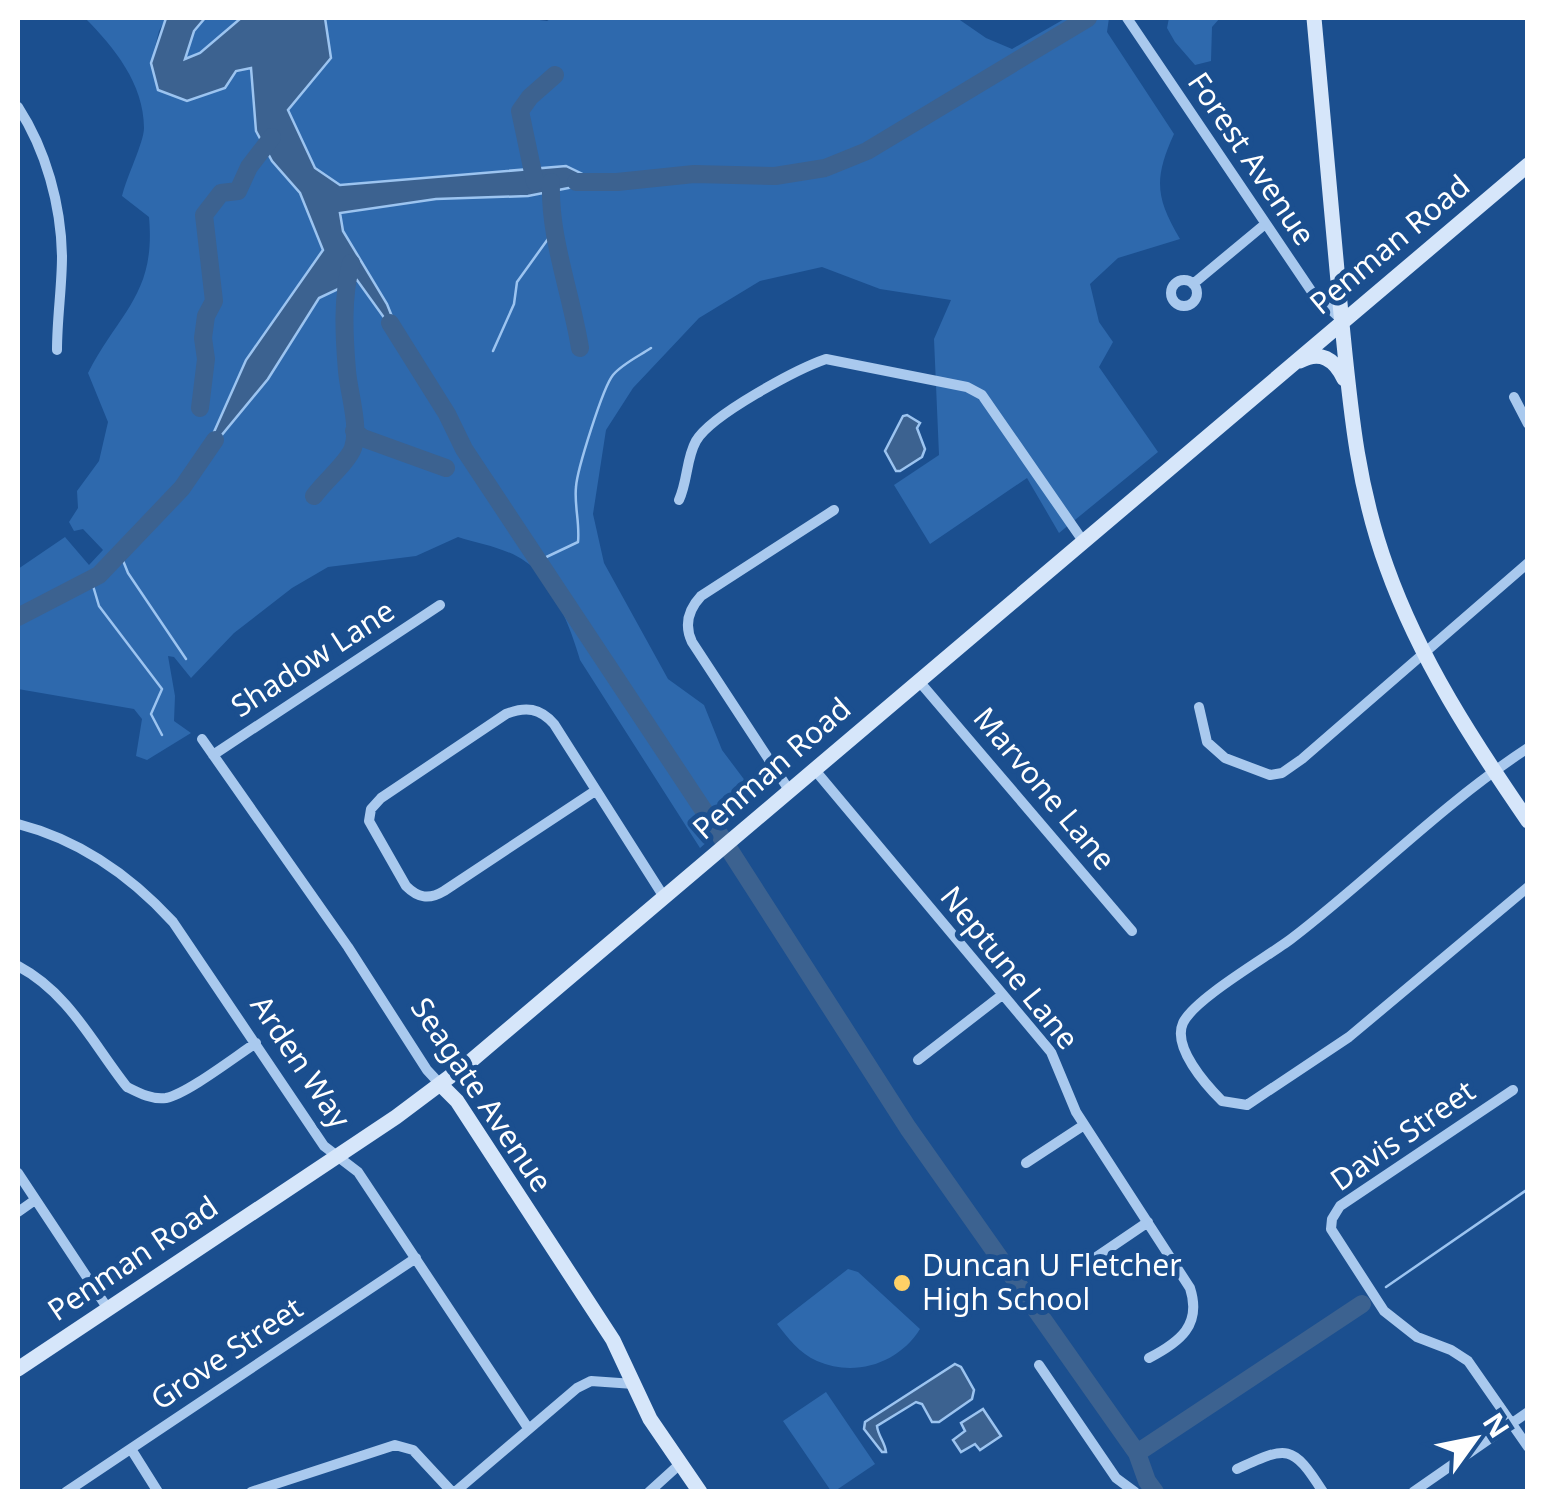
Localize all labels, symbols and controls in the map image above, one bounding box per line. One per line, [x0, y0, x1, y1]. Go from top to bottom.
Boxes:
street label: Forest Avenue [1179, 63, 1325, 253]
street label: Penman Road [1300, 165, 1478, 323]
street label: Shadow Lane [223, 590, 402, 726]
street label: Penman Road [683, 688, 859, 848]
street label: Marvone Lane [965, 698, 1125, 878]
street label: Neptune Lane [932, 877, 1089, 1057]
street label: Arden Way [242, 987, 361, 1136]
street label: Seagate Avenue [402, 989, 563, 1199]
street label: Davis Street [1322, 1070, 1483, 1200]
street label: Penman Road [39, 1186, 225, 1330]
place label: Duncan U Fletcher High School [922, 1244, 1182, 1319]
marker: Duncan U Fletcher High School [891, 1272, 913, 1294]
street label: Grove Street [142, 1287, 310, 1419]
north arrow [1425, 1389, 1525, 1489]
text: N [1475, 1405, 1519, 1445]

